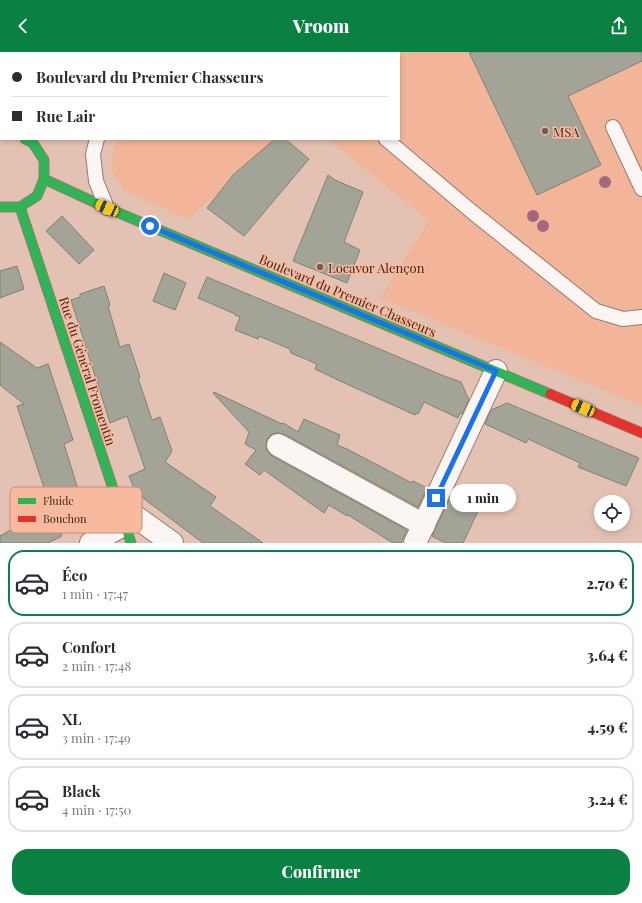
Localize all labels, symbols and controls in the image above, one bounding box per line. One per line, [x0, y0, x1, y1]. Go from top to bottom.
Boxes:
text: Vroom [293, 14, 349, 38]
icon: back [12, 15, 34, 37]
icon: share [608, 15, 630, 37]
text: Boulevard du Premier Chasseurs [36, 67, 263, 87]
text: Rue Lair [36, 106, 95, 126]
place label: MSA [553, 123, 580, 140]
marker: MSA [540, 126, 550, 136]
car [94, 198, 120, 218]
route start [141, 217, 159, 235]
street label: Boulevard du Premier Chasseurs [257, 250, 439, 340]
place label: Locavor Alençon [328, 259, 425, 276]
marker: Locavor Alençon [315, 262, 325, 272]
street label: Rue du Général Fromentin [56, 294, 120, 448]
car [570, 398, 596, 418]
callout: 1 min [450, 484, 516, 512]
legend [10, 487, 142, 533]
route end [427, 489, 445, 507]
text: 1 min [467, 489, 499, 506]
text: Fluide [43, 493, 74, 508]
map controls [594, 495, 630, 531]
button: locate [594, 495, 630, 531]
text: Bouchon [43, 511, 87, 526]
icon: car [14, 565, 50, 601]
text: Éco [62, 565, 87, 585]
text: 2.70 € [586, 573, 628, 593]
text: 1 min · 17:47 [62, 585, 128, 602]
icon: car [14, 637, 50, 673]
text: Confort [62, 637, 116, 657]
text: 3.64 € [587, 645, 628, 665]
text: 2 min · 17:48 [62, 657, 131, 674]
icon: car [14, 709, 50, 745]
text: XL [62, 709, 82, 729]
text: 4.59 € [587, 717, 628, 737]
text: 3 min · 17:49 [62, 729, 131, 746]
icon: car [14, 781, 50, 817]
text: Black [62, 781, 101, 801]
text: 3.24 € [587, 789, 628, 809]
text: 4 min · 17:50 [62, 801, 131, 818]
button: Confirmer [12, 849, 630, 895]

